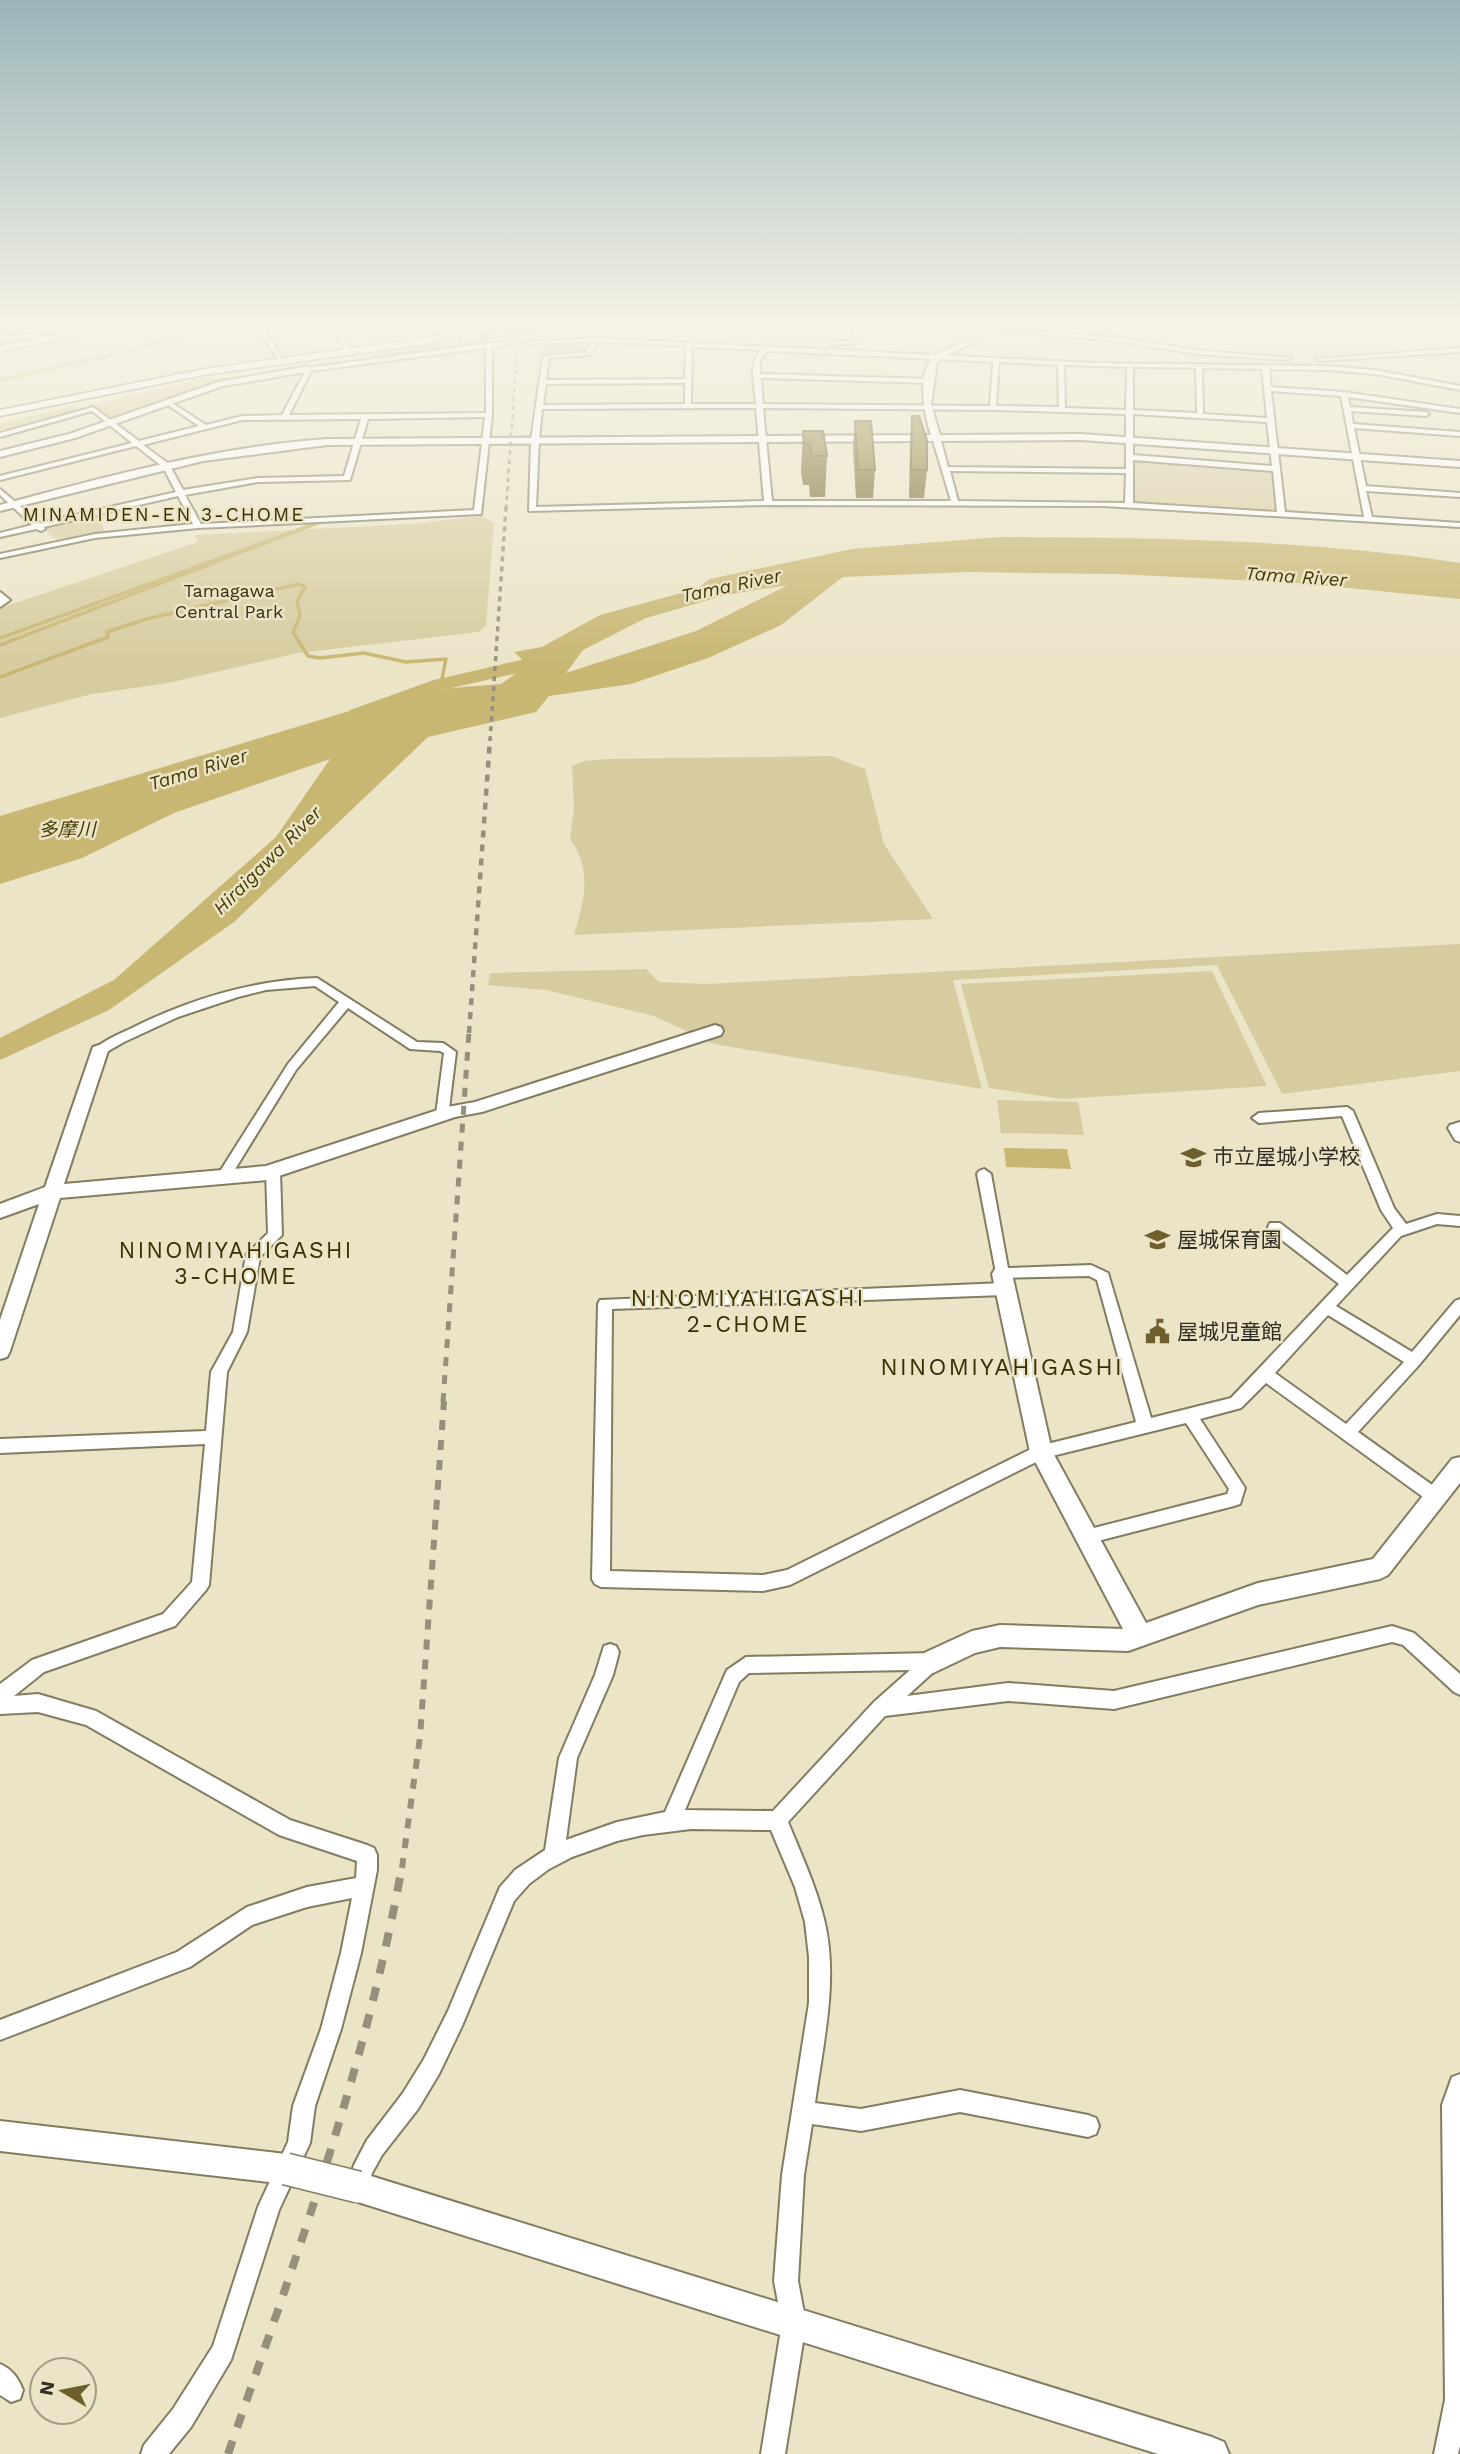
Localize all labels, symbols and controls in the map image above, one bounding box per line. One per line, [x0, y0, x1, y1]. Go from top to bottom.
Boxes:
district label: MINAMIDEN-EN 3-CHOME [23, 503, 305, 526]
water label: Tama River [1244, 561, 1348, 592]
water label: Tama River [679, 564, 784, 607]
park label: Tamagawa Central Park [175, 580, 283, 622]
water label: Tama River [146, 743, 251, 795]
water label: Hiraigawa River [208, 801, 327, 919]
water label: 多摩川 [38, 818, 97, 841]
school or university icon: 市立屋城小学校 [1179, 1143, 1207, 1171]
place label: 市立屋城小学校 [1213, 1144, 1360, 1169]
school or university icon: 屋城保育園 [1143, 1226, 1171, 1254]
place label: 屋城保育園 [1177, 1227, 1282, 1252]
district label: NINOMIYAHIGASHI 3-CHOME [119, 1237, 353, 1290]
district label: NINOMIYAHIGASHI 2-CHOME [631, 1285, 865, 1338]
public building icon: 屋城児童館 [1143, 1318, 1171, 1346]
place label: 屋城児童館 [1177, 1319, 1282, 1344]
district label: NINOMIYAHIGASHI [880, 1353, 1124, 1381]
north arrow [28, 2356, 98, 2426]
text: N [34, 2379, 59, 2397]

